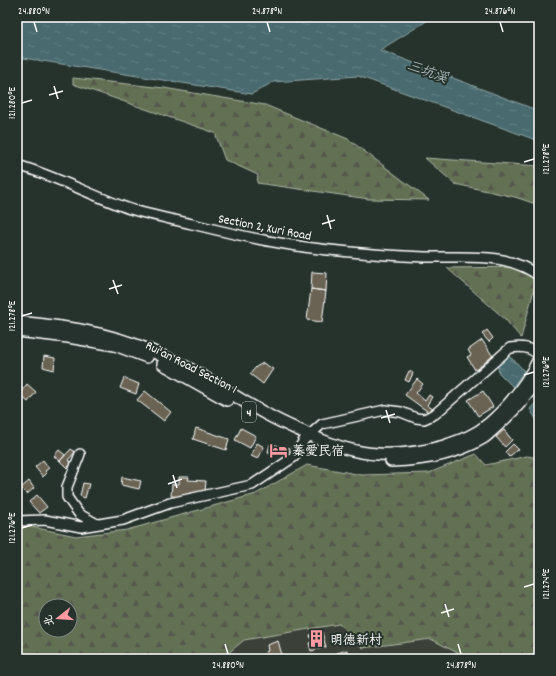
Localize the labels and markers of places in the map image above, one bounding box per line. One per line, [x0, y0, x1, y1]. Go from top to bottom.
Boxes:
hotel icon: 蓁愛民宿 [269, 440, 289, 460]
place label: 蓁愛民宿 [292, 443, 344, 462]
building icon: 明德新村 [307, 629, 327, 649]
place label: 明德新村 [330, 632, 382, 651]

